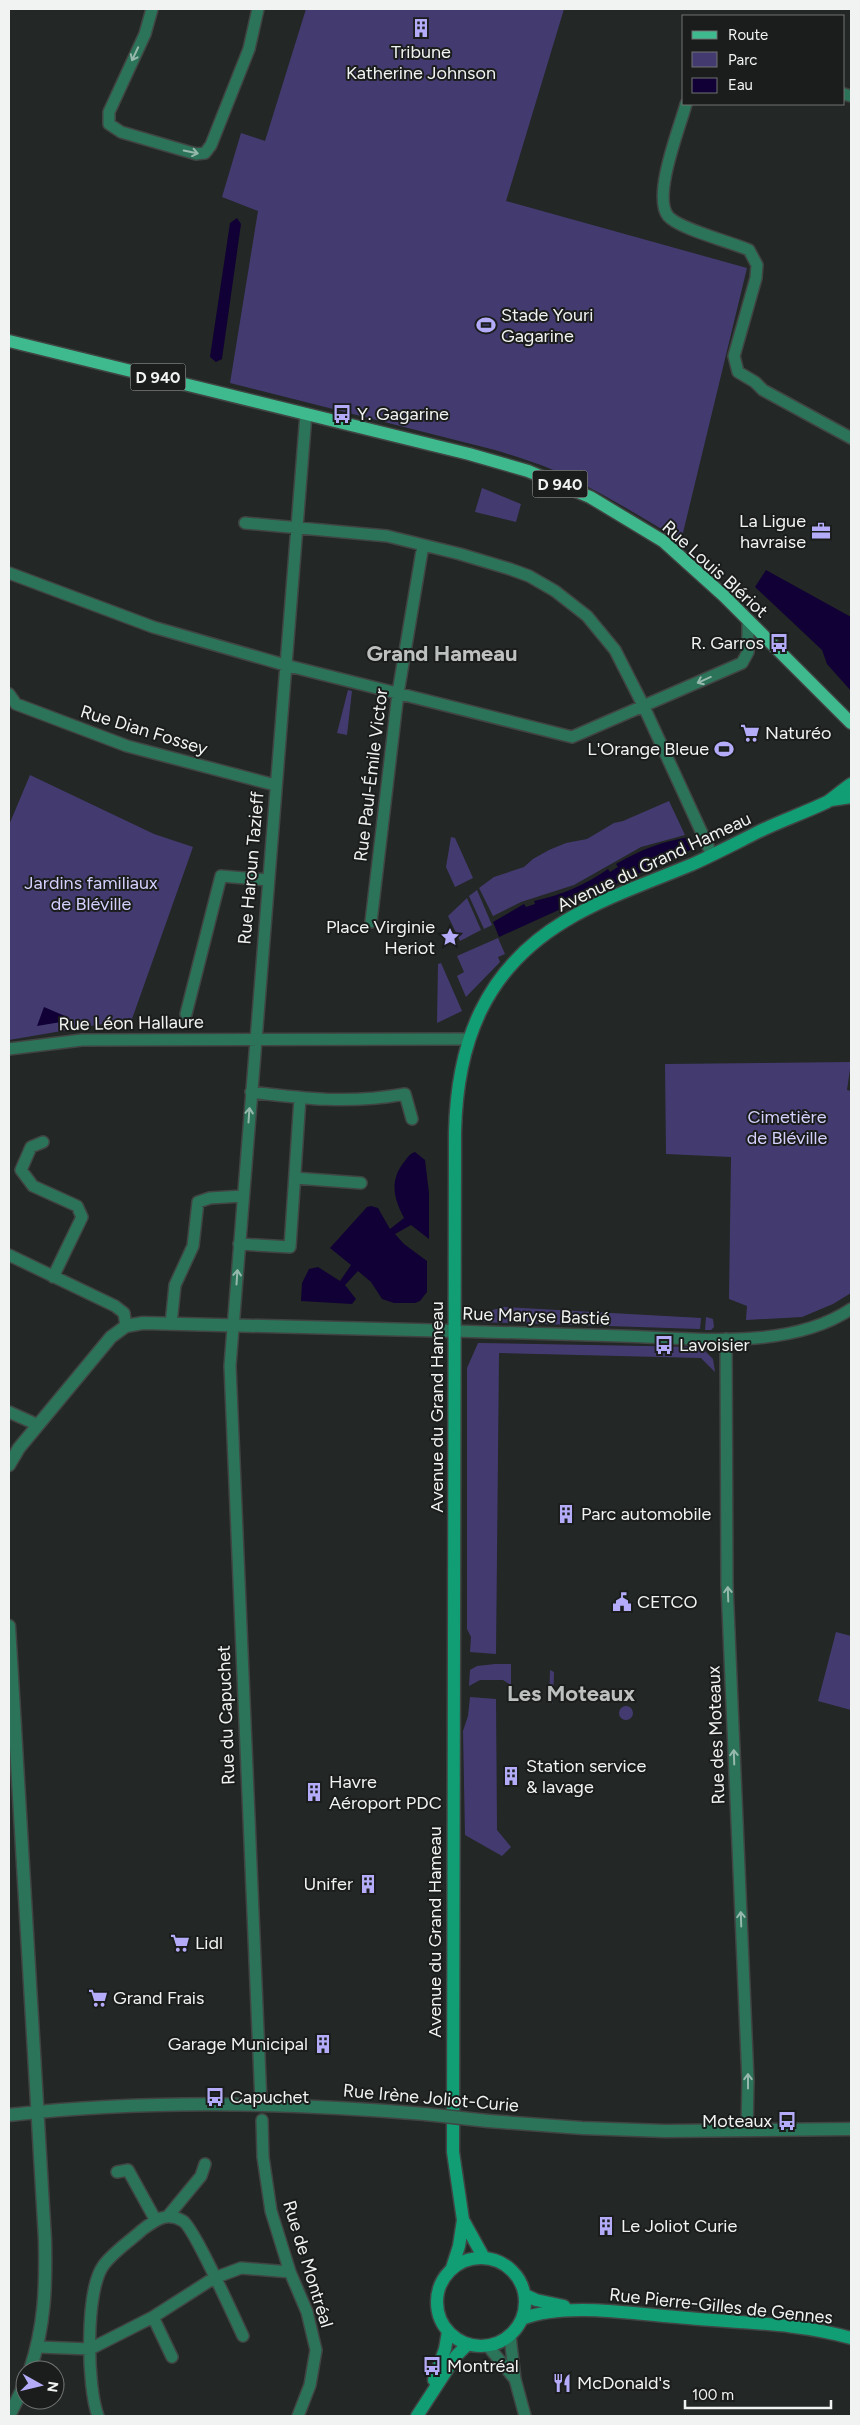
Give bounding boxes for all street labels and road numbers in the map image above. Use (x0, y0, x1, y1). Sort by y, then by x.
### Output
road number: D 940 (130, 364, 186, 391)
road number: D 940 (532, 470, 588, 498)
street label: Rue Louis Blériot (658, 516, 773, 622)
street label: Rue Paul-Émile Victor (349, 687, 393, 863)
street label: Rue Dian Fossey (78, 700, 211, 760)
street label: Rue Haroun Tazieff (233, 790, 269, 945)
street label: Avenue du Grand Hameau (554, 807, 754, 917)
street label: Rue Léon Hallaure (58, 1011, 204, 1035)
street label: Avenue du Grand Hameau (426, 1301, 448, 1513)
street label: Rue Maryse Bastié (462, 1302, 610, 1330)
street label: Rue du Capuchet (213, 1645, 239, 1785)
street label: Rue des Moteaux (703, 1665, 729, 1805)
street label: Avenue du Grand Hameau (424, 1826, 446, 2038)
street label: Rue Irène Joliot-Curie (342, 2079, 520, 2117)
street label: Rue de Montréal (278, 2198, 338, 2330)
street label: Rue Pierre-Gilles de Gennes (608, 2283, 834, 2329)

